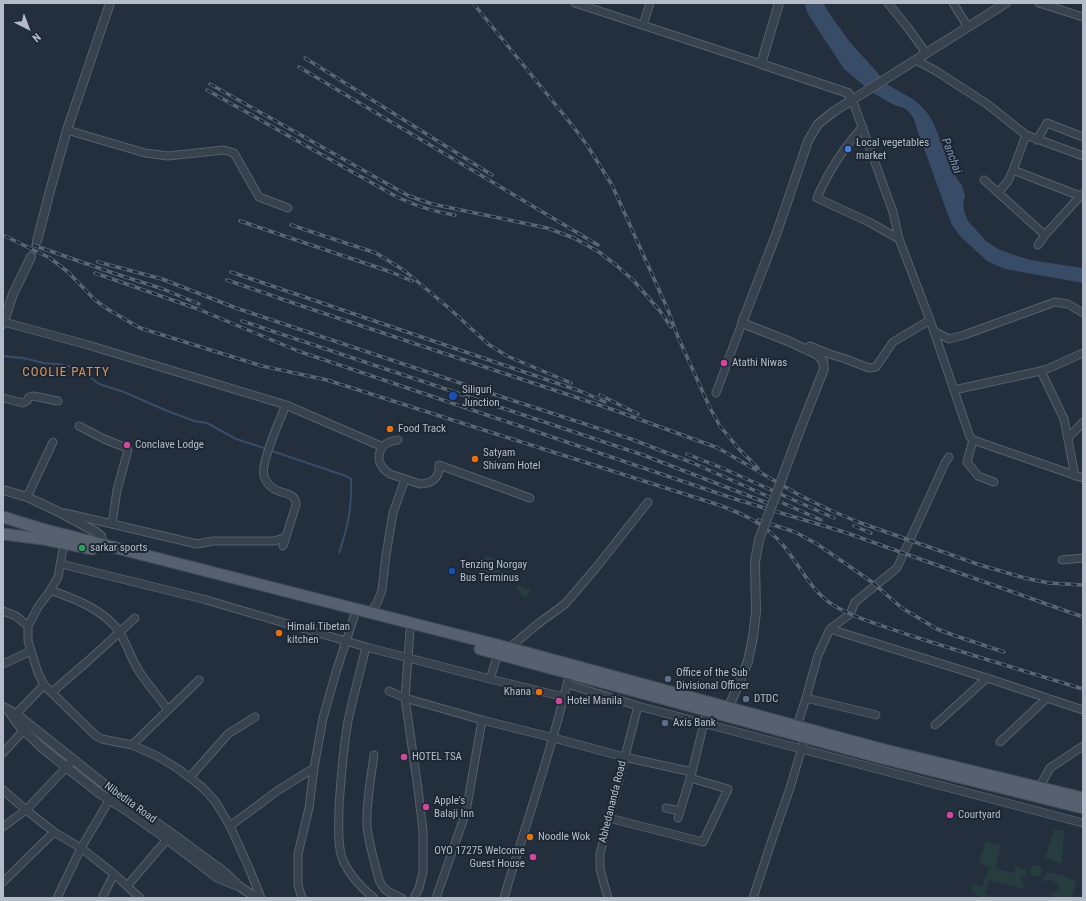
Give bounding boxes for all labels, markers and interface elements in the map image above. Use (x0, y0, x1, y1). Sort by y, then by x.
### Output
north arrow (8, 8, 48, 48)
text: N (30, 30, 43, 44)
place label: Local vegetables market (856, 136, 929, 162)
water label: Panchai (938, 136, 964, 176)
marker: Local vegetables market (843, 144, 853, 154)
place label: Atathi Niwas (732, 356, 787, 370)
marker: Atathi Niwas (719, 358, 729, 368)
district label: COOLIE PATTY (22, 365, 110, 381)
place label: Siliguri Junction (462, 383, 500, 409)
marker: Siliguri Junction (447, 390, 459, 402)
place label: Food Track (398, 422, 446, 436)
marker: Food Track (385, 424, 395, 434)
place label: Conclave Lodge (135, 438, 204, 452)
marker: Conclave Lodge (122, 440, 132, 450)
place label: Satyam Shivam Hotel (483, 446, 541, 472)
marker: Satyam Shivam Hotel (470, 454, 480, 464)
place label: sarkar sports (90, 541, 148, 555)
marker: sarkar sports (77, 543, 87, 553)
place label: Tenzing Norgay Bus Terminus (460, 558, 527, 584)
marker: Tenzing Norgay Bus Terminus (447, 566, 457, 576)
place label: Himali Tibetan kitchen (287, 620, 350, 646)
marker: Himali Tibetan kitchen (274, 628, 284, 638)
place label: Office of the Sub Divisional Officer (676, 666, 749, 692)
marker: Office of the Sub Divisional Officer (663, 674, 673, 684)
place label: Khana (504, 685, 531, 699)
marker: Khana (534, 687, 544, 697)
place label: DTDC (754, 692, 778, 706)
place label: Hotel Manila (567, 694, 622, 708)
marker: DTDC (741, 694, 751, 704)
marker: Hotel Manila (554, 696, 564, 706)
place label: Axis Bank (673, 716, 716, 730)
marker: Axis Bank (660, 718, 670, 728)
place label: HOTEL TSA (412, 750, 462, 764)
marker: HOTEL TSA (399, 752, 409, 762)
street label: Abhedananda Road (596, 760, 630, 844)
street label: Nibedita Road (101, 780, 159, 826)
place label: Apple's Balaji Inn (434, 794, 474, 820)
marker: Apple's Balaji Inn (421, 802, 431, 812)
place label: Courtyard (958, 808, 1000, 822)
marker: Courtyard (945, 810, 955, 820)
place label: Noodle Wok (538, 830, 590, 844)
marker: Noodle Wok (525, 832, 535, 842)
place label: OYO 17275 Welcome Guest House (434, 844, 525, 870)
marker: OYO 17275 Welcome Guest House (528, 852, 538, 862)

